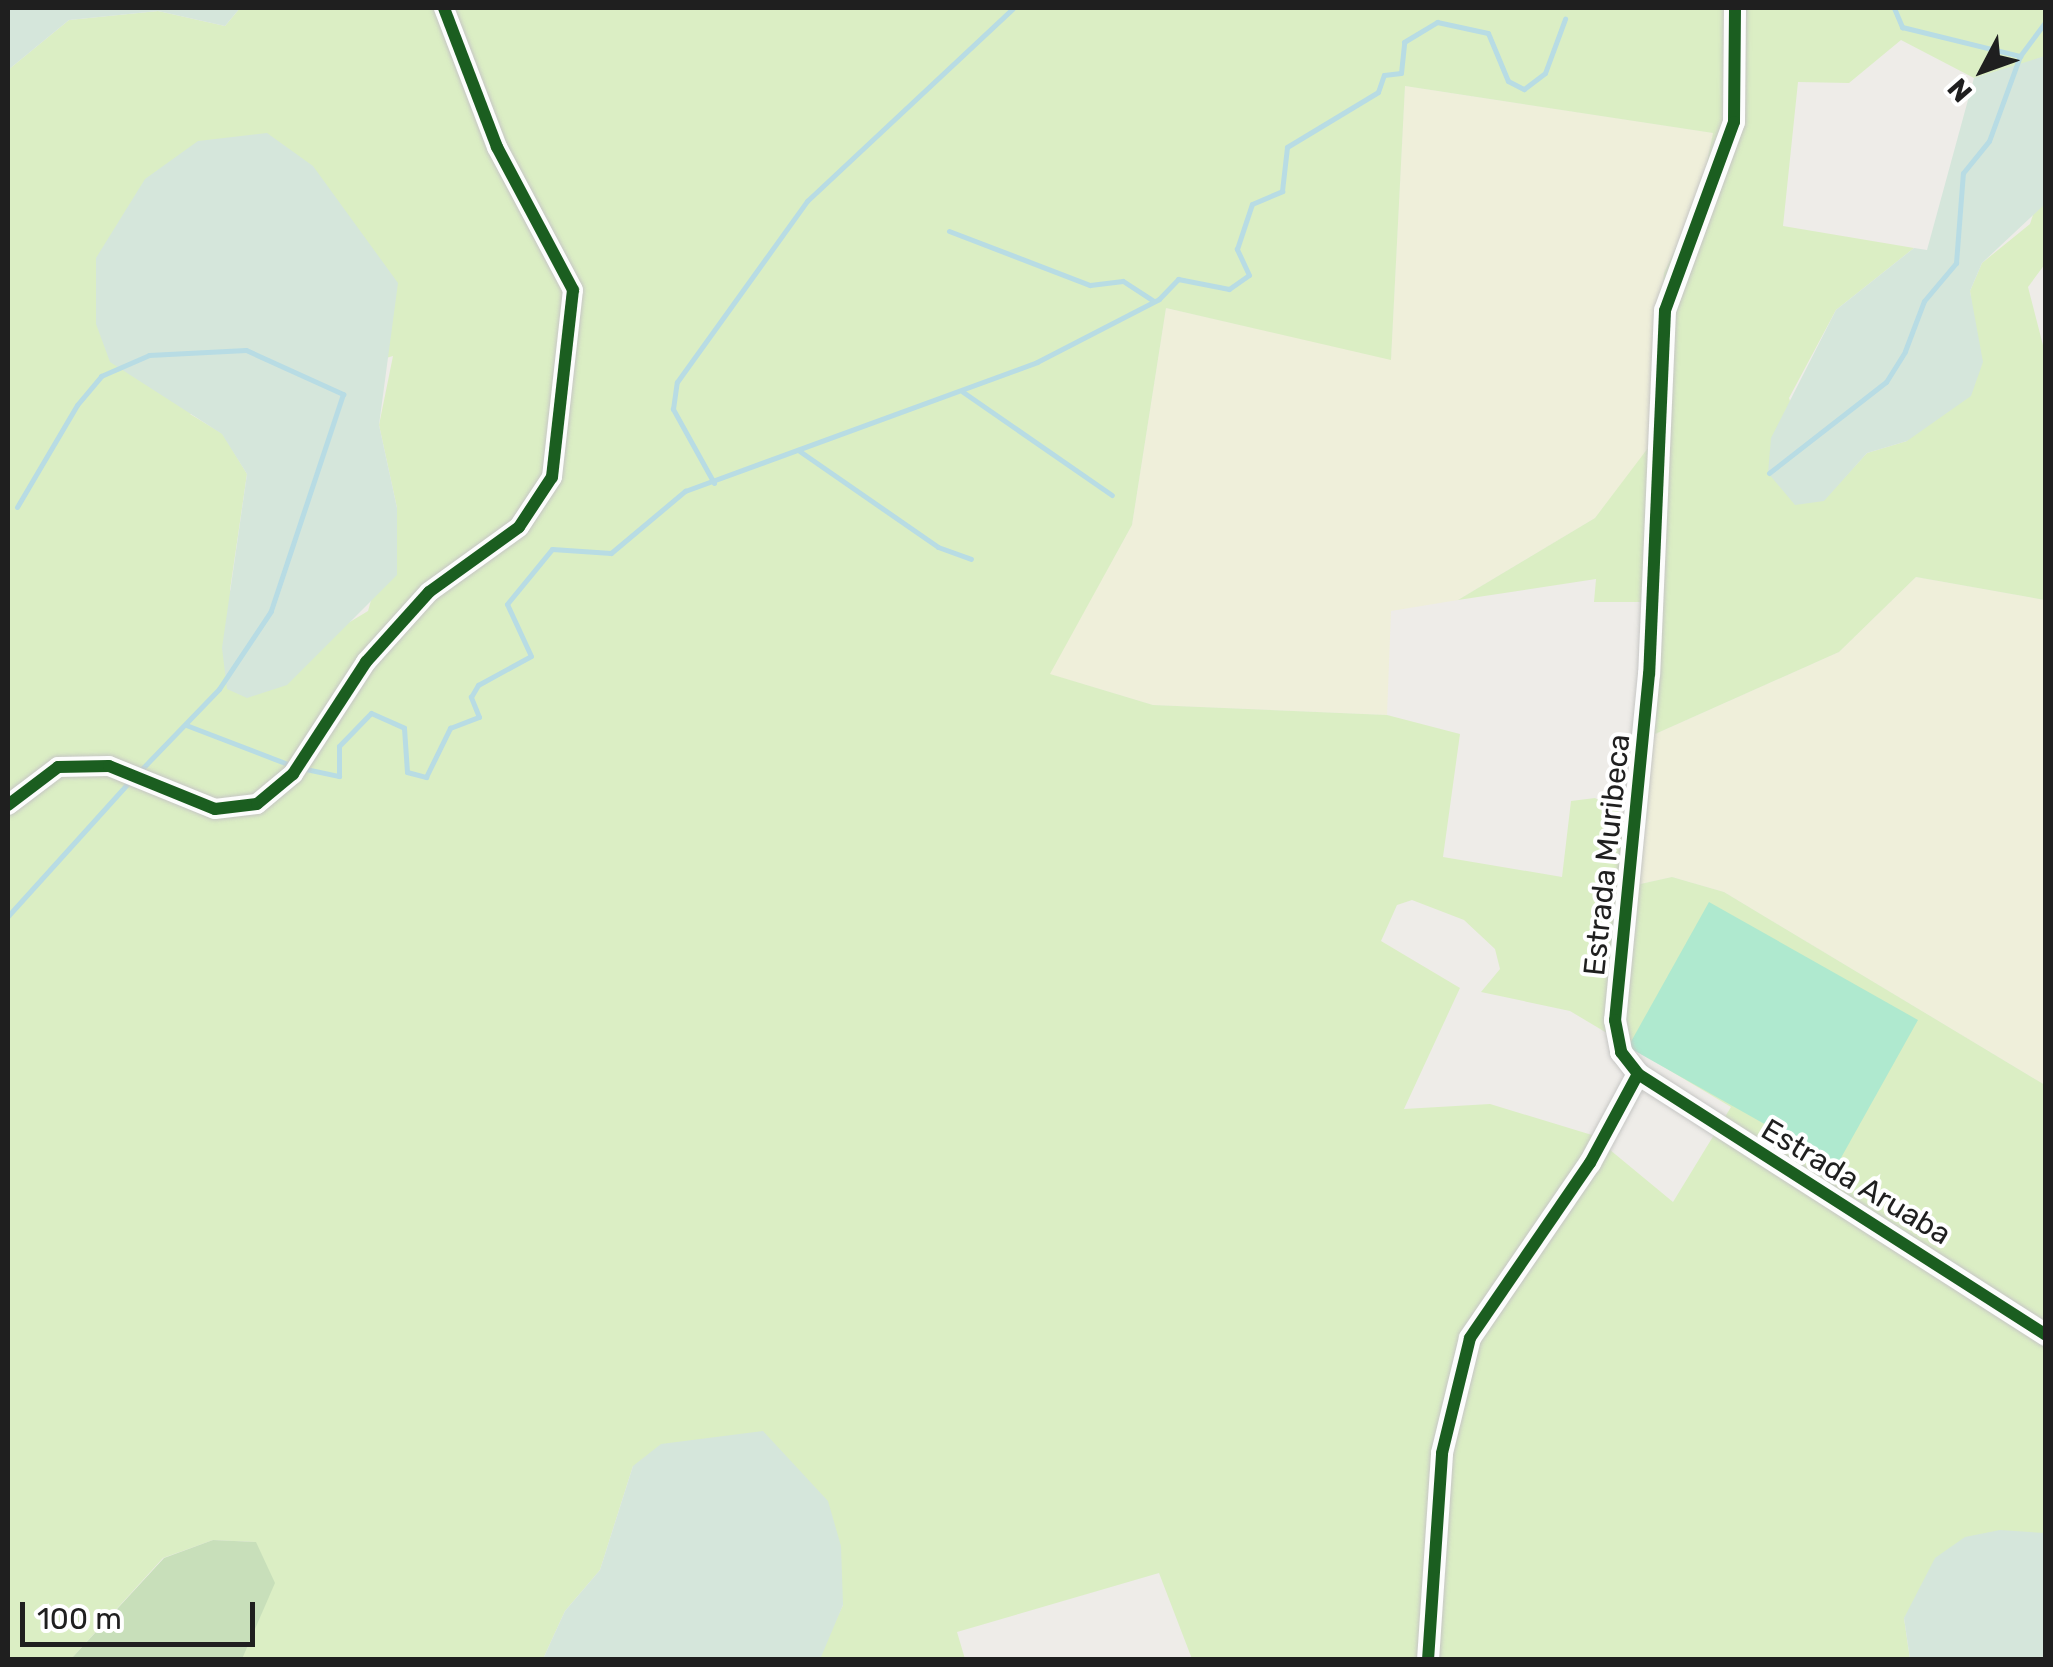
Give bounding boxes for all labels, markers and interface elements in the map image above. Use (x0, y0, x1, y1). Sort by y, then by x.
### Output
north arrow (1933, 20, 2033, 120)
text: N (1941, 72, 1979, 108)
street label: Estrada Muribeca (1576, 732, 1638, 978)
street label: Estrada Aruaba (1755, 1111, 1957, 1253)
scale bar (25, 1582, 260, 1644)
text: 100 m (37, 1601, 122, 1637)

